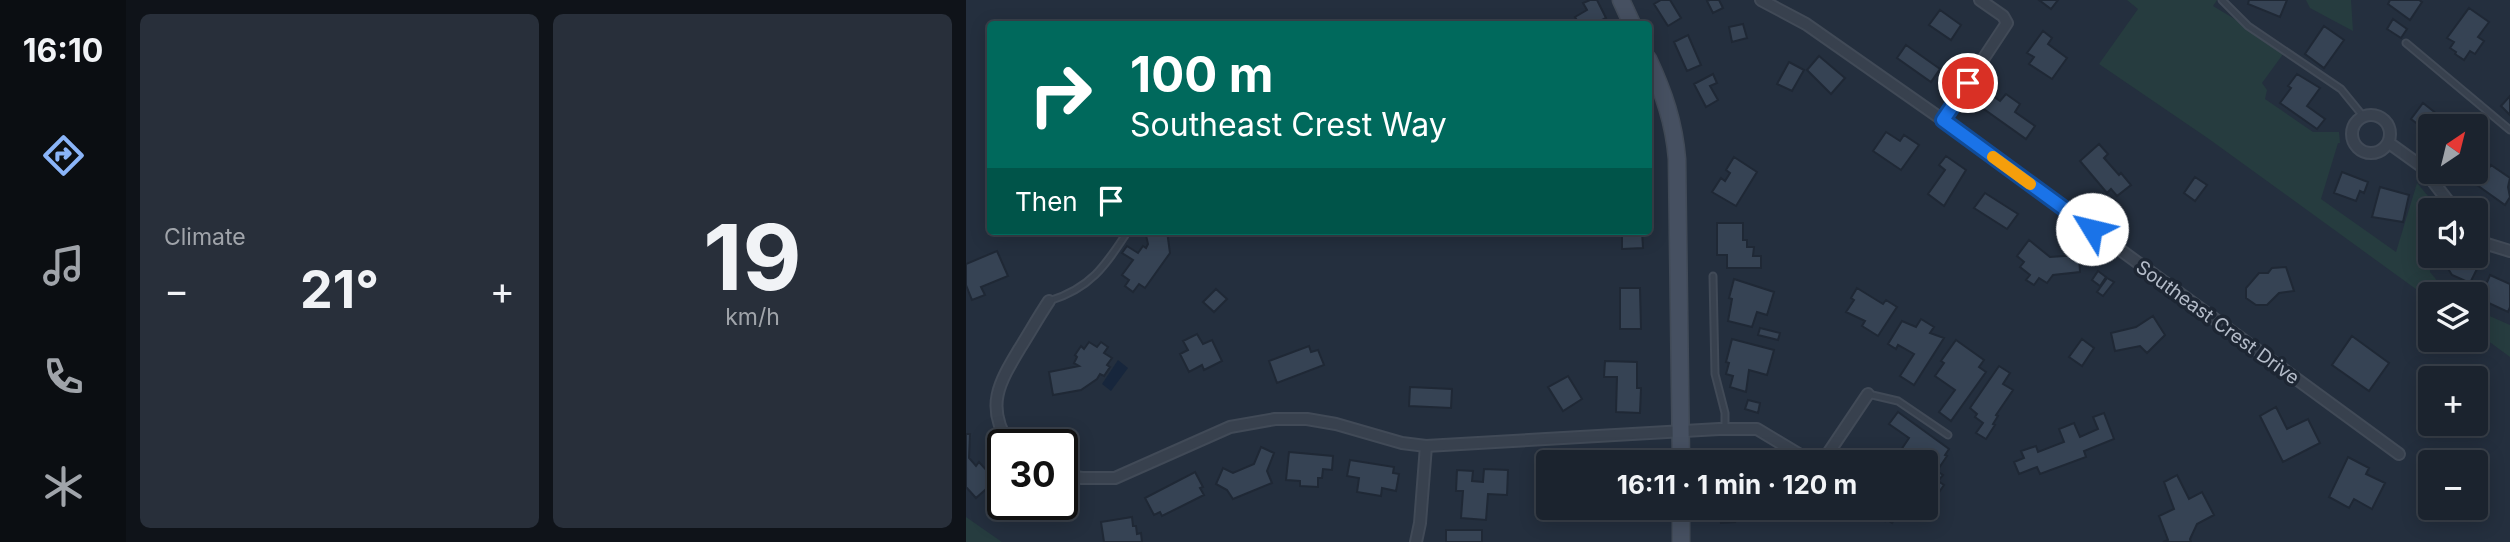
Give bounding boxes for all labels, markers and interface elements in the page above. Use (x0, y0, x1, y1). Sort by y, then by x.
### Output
text: 16:10 (23, 31, 103, 70)
text: 100 m (1130, 45, 1274, 104)
icon: right (1015, 49, 1106, 140)
pin (1938, 53, 1998, 113)
icon: arrive (1949, 64, 1987, 102)
text: Southeast Crest Way (1130, 105, 1447, 144)
north arrow (2418, 114, 2488, 184)
map controls (2418, 114, 2488, 520)
icon: directions (39, 131, 88, 180)
icon: arrive (1092, 182, 1130, 220)
text: Then (1015, 186, 1078, 217)
position arrow (2055, 192, 2129, 266)
button: sound (2418, 198, 2488, 268)
text: 19 (703, 202, 802, 312)
text: Climate (164, 223, 246, 251)
icon: music (39, 241, 88, 290)
street label: Southeast Crest Drive (2132, 255, 2304, 389)
text: 21° (300, 258, 379, 321)
text: − (164, 267, 189, 313)
text: + (490, 267, 515, 313)
button: layers (2418, 282, 2488, 352)
text: km/h (725, 303, 780, 331)
icon: phone (39, 352, 88, 401)
button: + (2418, 366, 2488, 436)
speed limit sign: 30 (987, 429, 1078, 520)
button: − (2418, 450, 2488, 520)
icon: climate (39, 462, 88, 511)
text: 16:11 · 1 min · 120 m (1617, 469, 1857, 500)

